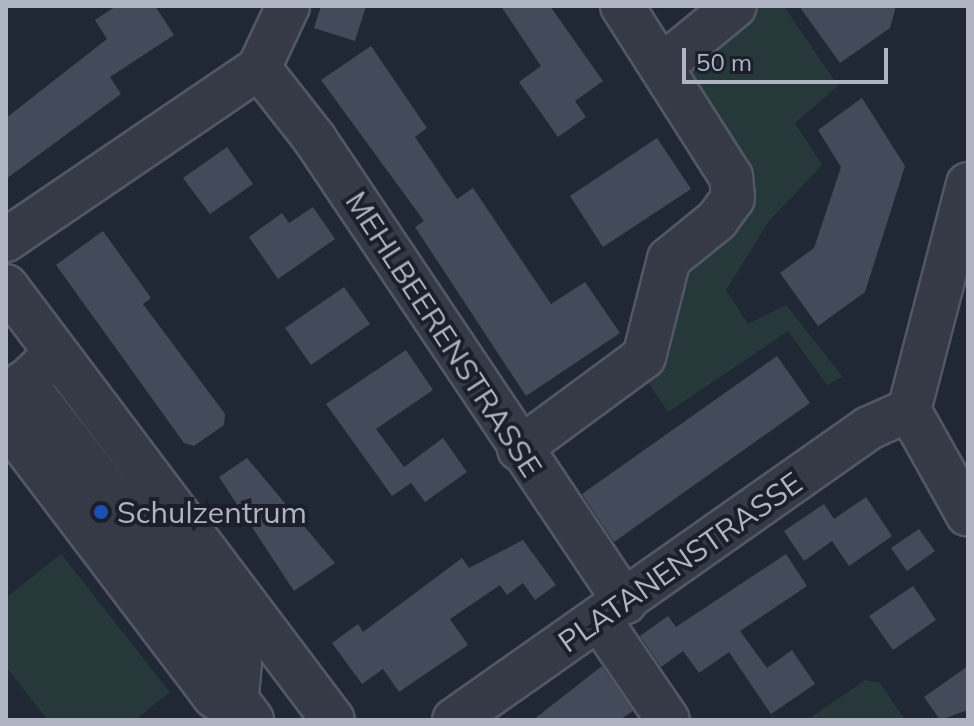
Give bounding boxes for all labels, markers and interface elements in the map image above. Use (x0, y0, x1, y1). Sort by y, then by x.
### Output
scale bar (686, 32, 892, 82)
text: 50 m (696, 47, 752, 77)
street label: MEHLBEERENSTRASSE (338, 185, 550, 483)
street label: PLATANENSTRASSE (551, 464, 809, 660)
place label: Schulzentrum (117, 494, 307, 530)
marker: Schulzentrum (92, 503, 110, 521)

